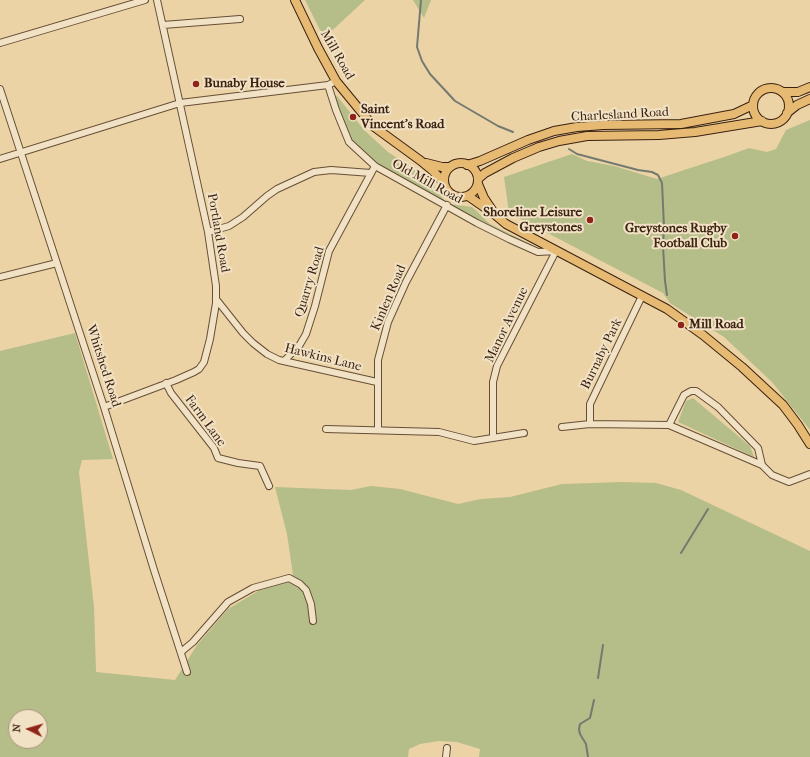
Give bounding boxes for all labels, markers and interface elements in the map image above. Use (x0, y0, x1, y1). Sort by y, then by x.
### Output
street label: Mill Road (317, 27, 357, 83)
place label: Bunaby House (204, 76, 285, 92)
marker: Bunaby House (191, 79, 201, 89)
place label: Saint Vincent's Road (361, 102, 444, 133)
street label: Charlesland Road (571, 105, 669, 125)
marker: Saint Vincent's Road (348, 112, 358, 122)
street label: Old Mill Road (389, 156, 465, 208)
street label: Portland Road (203, 192, 233, 274)
place label: Shoreline Leisure Greystones (483, 205, 582, 236)
marker: Shoreline Leisure Greystones (585, 215, 595, 225)
place label: Greystones Rugby Football Club (625, 221, 727, 252)
marker: Greystones Rugby Football Club (730, 231, 740, 241)
street label: Quarry Road (292, 245, 328, 319)
street label: Kinlen Road (368, 263, 410, 333)
street label: Manor Avenue (482, 285, 532, 365)
street label: Burnaby Park (578, 316, 626, 392)
place label: Mill Road (689, 317, 744, 333)
marker: Mill Road (676, 320, 686, 330)
street label: Whitshed Road (82, 323, 124, 409)
street label: Hawkins Lane (283, 341, 363, 375)
street label: Farm Lane (181, 392, 229, 450)
north arrow (8, 709, 48, 749)
text: N (10, 723, 23, 733)

